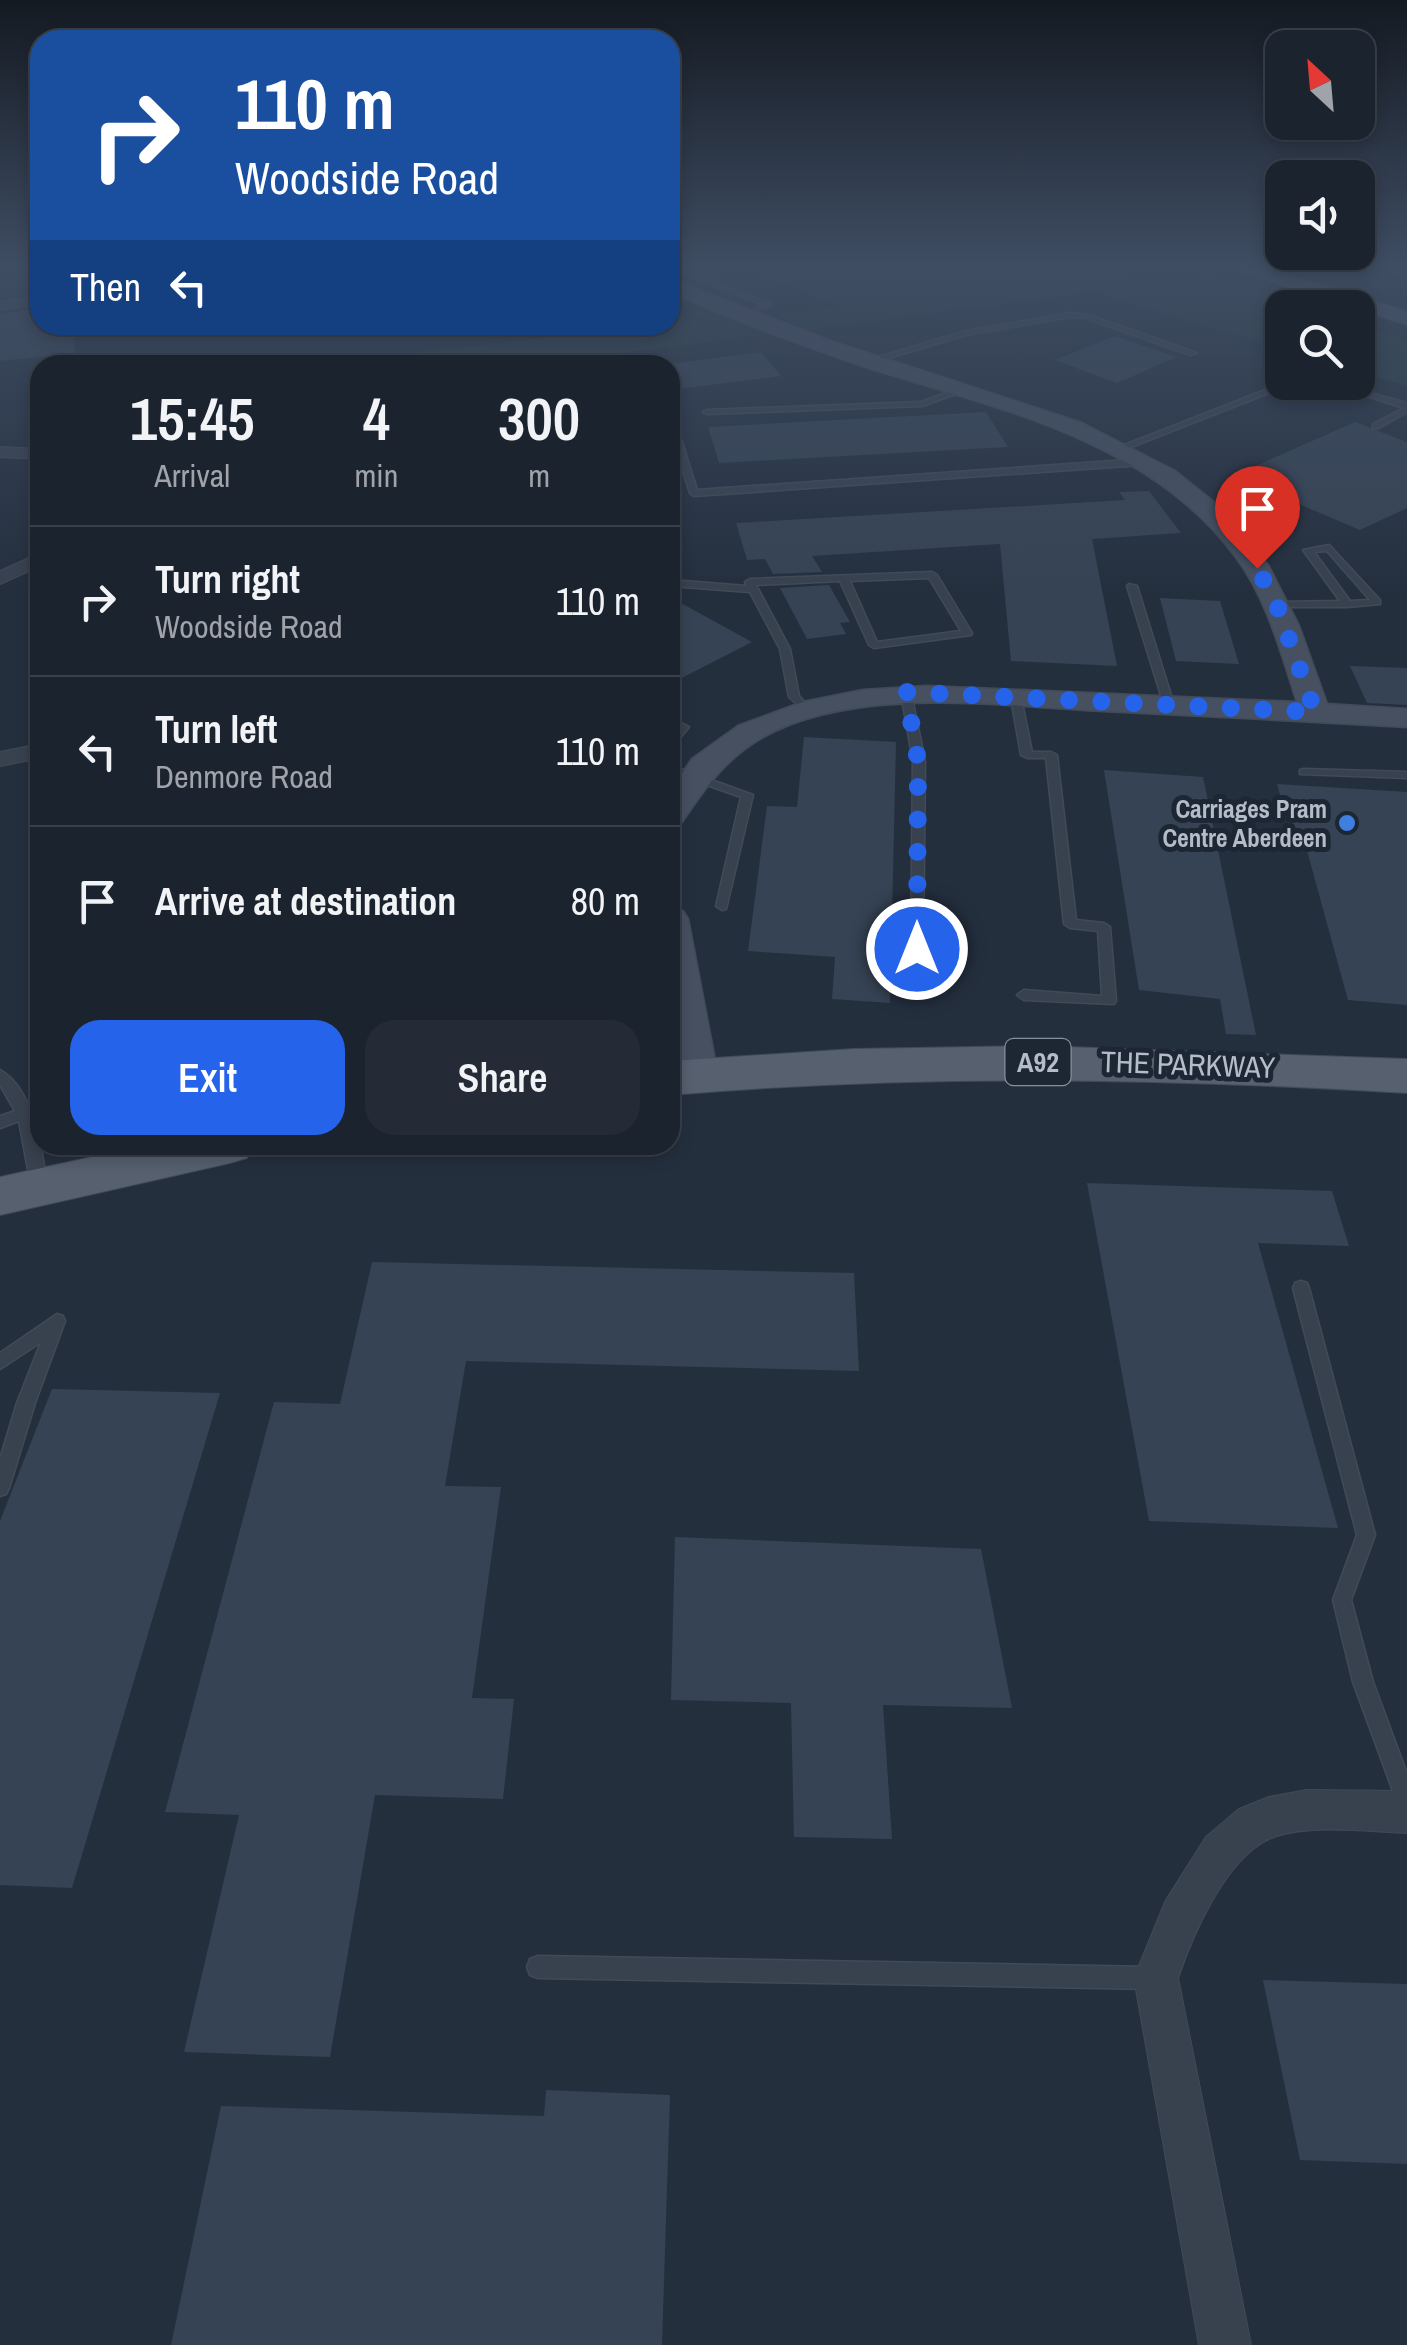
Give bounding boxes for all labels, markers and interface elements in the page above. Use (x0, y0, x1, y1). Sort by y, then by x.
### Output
north arrow (1265, 30, 1375, 140)
map controls (1265, 30, 1375, 400)
text: 110 m (235, 57, 395, 151)
icon: right (70, 70, 200, 200)
text: Woodside Road (235, 147, 499, 208)
button: sound (1265, 160, 1375, 270)
icon: left (161, 260, 216, 315)
text: Then (70, 262, 141, 313)
button: search (1265, 290, 1375, 400)
text: 15:45 (130, 378, 255, 459)
text: 4 (363, 378, 390, 459)
text: 300 (498, 378, 580, 459)
text: Arrival (154, 454, 230, 497)
text: min (355, 454, 398, 497)
text: m (528, 454, 550, 497)
pin (1215, 466, 1300, 569)
icon: arrive (1230, 481, 1285, 536)
text: Turn right (155, 554, 300, 605)
icon: right (70, 574, 125, 629)
text: 110 m (556, 576, 640, 627)
text: Woodside Road (155, 605, 343, 648)
text: Turn left (155, 704, 277, 755)
icon: left (70, 724, 125, 779)
text: 110 m (556, 726, 640, 777)
text: Denmore Road (155, 755, 333, 798)
place label: Carriages Pram Centre Aberdeen (1163, 792, 1327, 855)
marker: Carriages Pram Centre Aberdeen (1336, 812, 1358, 834)
icon: arrive (70, 874, 125, 929)
text: Arrive at destination (155, 876, 456, 927)
text: 80 m (571, 876, 640, 927)
position arrow (865, 897, 969, 1001)
button: Exit (70, 1020, 345, 1135)
button: Share (365, 1020, 640, 1135)
road number: A92 (1006, 1039, 1070, 1085)
street label: THE PARKWAY (1100, 1041, 1277, 1087)

